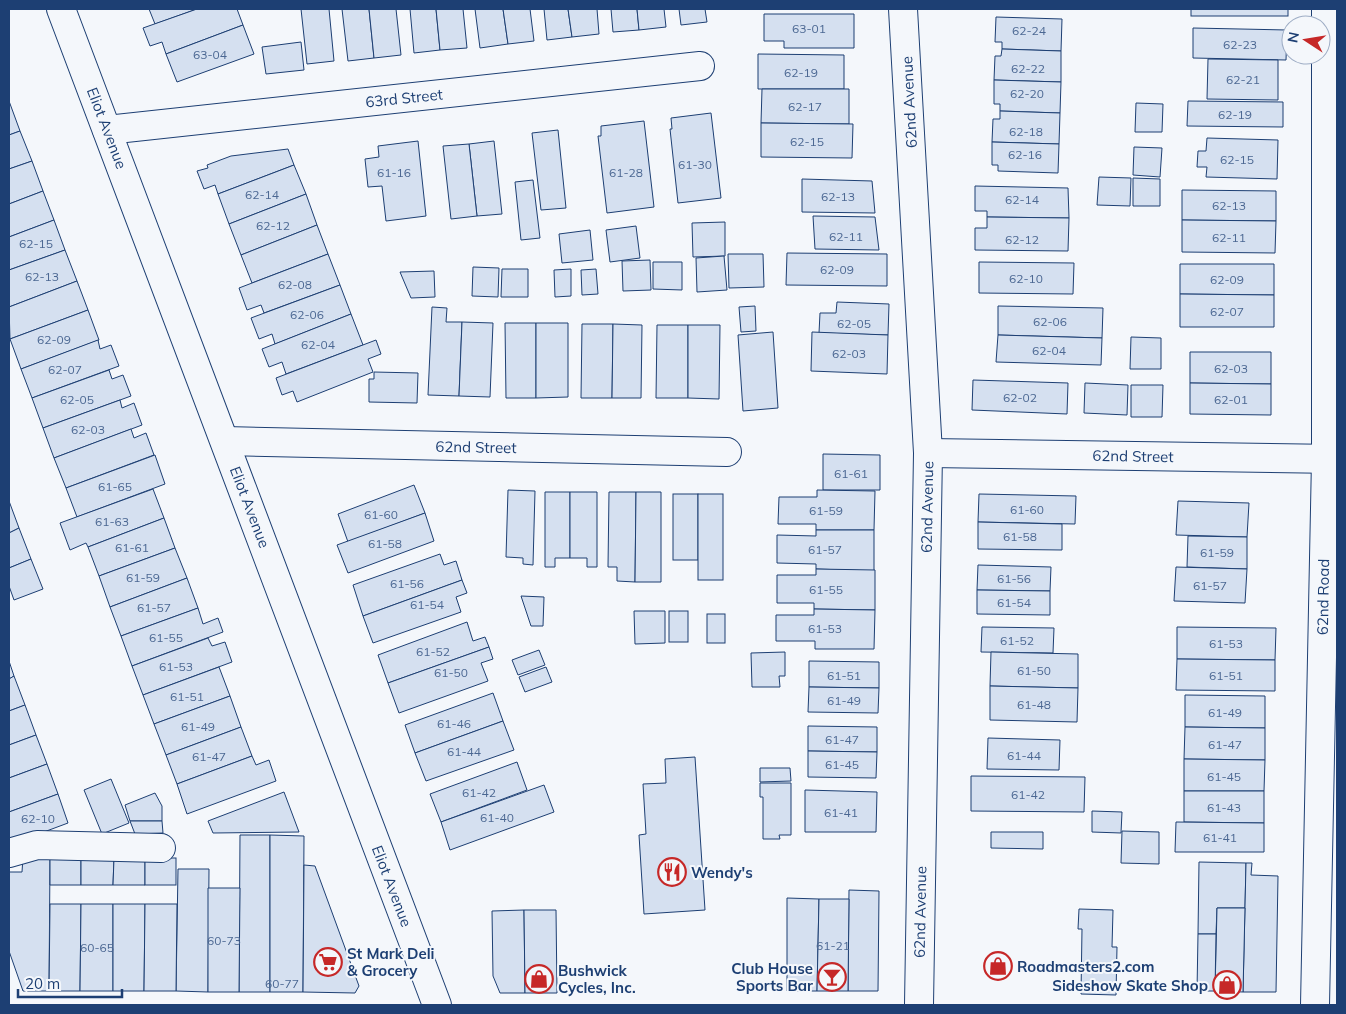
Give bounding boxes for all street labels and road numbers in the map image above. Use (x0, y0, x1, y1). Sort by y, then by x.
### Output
street label: 62nd Avenue (897, 56, 921, 148)
street label: 63rd Street (364, 84, 444, 112)
street label: Eliot Avenue (83, 85, 131, 171)
street label: 62nd Street (435, 437, 517, 457)
street label: 62nd Street (1092, 446, 1174, 466)
street label: 62nd Avenue (917, 461, 937, 553)
street label: Eliot Avenue (226, 464, 274, 550)
street label: 62nd Road (1313, 559, 1333, 635)
street label: Eliot Avenue (368, 843, 416, 929)
street label: 62nd Avenue (910, 866, 930, 958)

